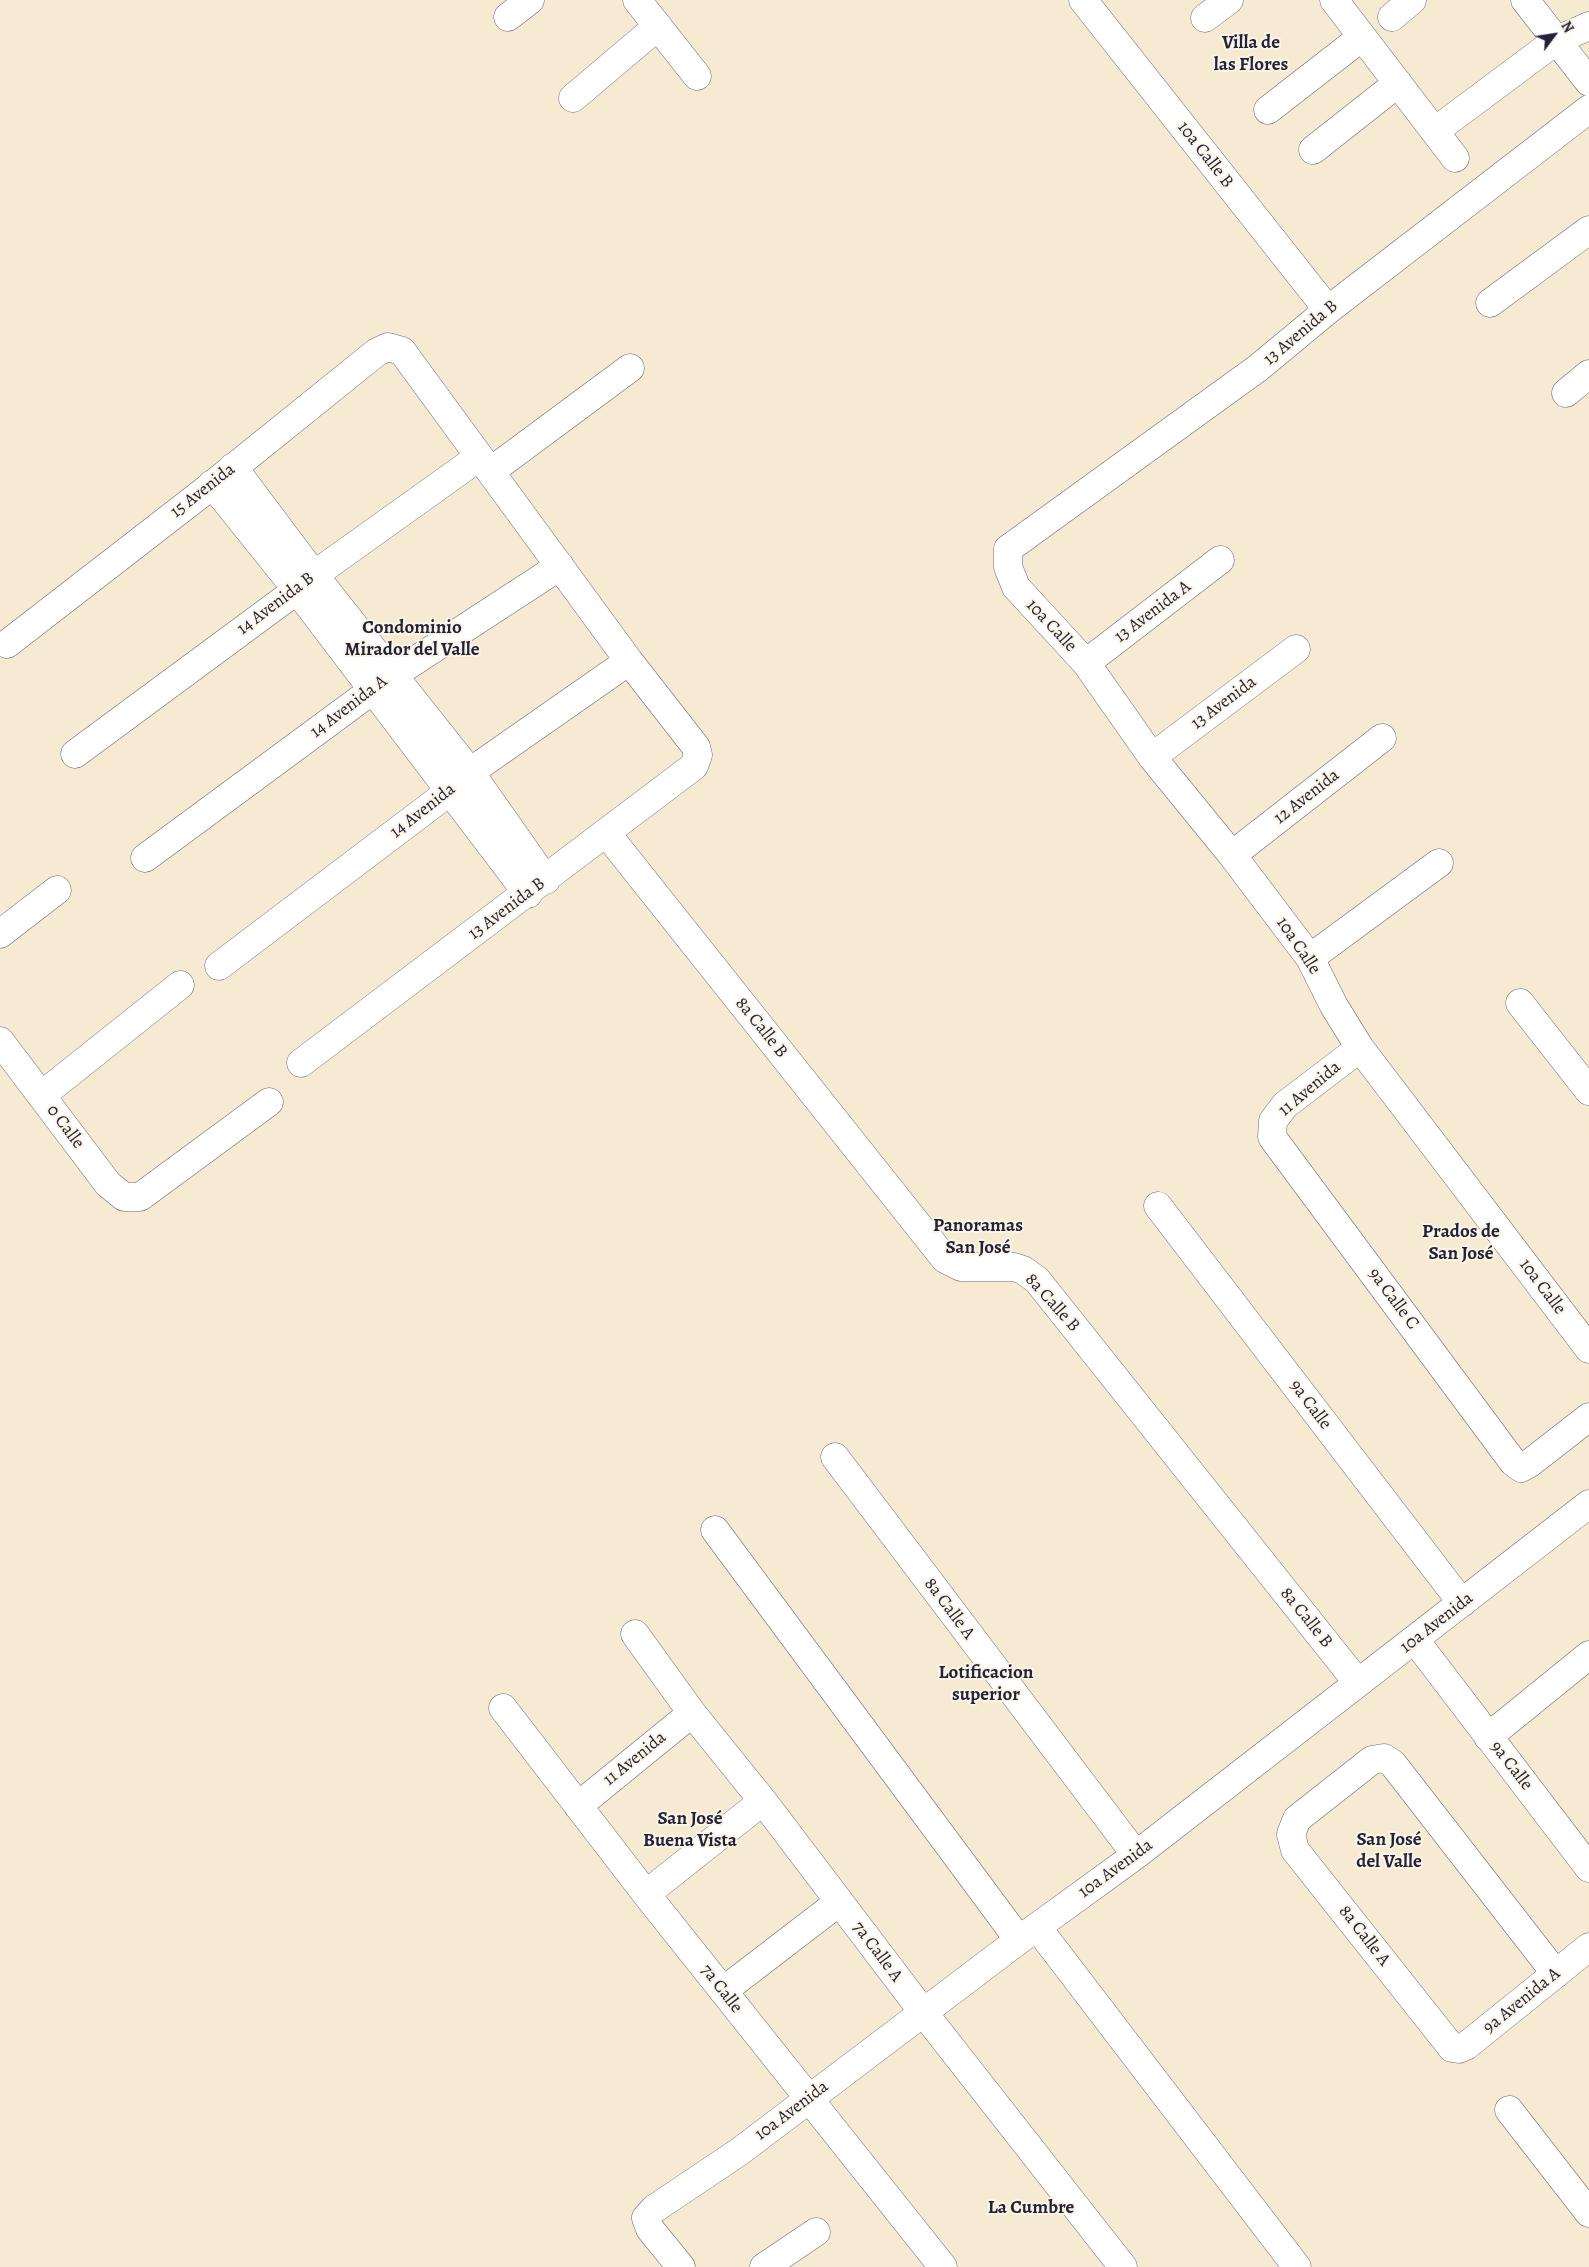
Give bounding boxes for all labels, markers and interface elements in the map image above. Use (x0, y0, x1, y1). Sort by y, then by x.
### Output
north arrow (1529, 10, 1579, 60)
text: N (1557, 18, 1578, 36)
district label: Villa de las Flores (1214, 32, 1288, 76)
street label: 10a Calle B (1172, 117, 1238, 193)
street label: 13 Avenida B (1259, 296, 1343, 370)
street label: 15 Avenida (166, 459, 240, 523)
street label: 14 Avenida B (233, 568, 319, 640)
street label: 13 Avenida A (1110, 576, 1196, 648)
street label: 10a Calle (1021, 595, 1081, 657)
district label: Condominio Mirador del Valle (345, 617, 479, 661)
street label: 14 Avenida A (306, 671, 392, 743)
street label: 13 Avenida (1187, 671, 1261, 735)
street label: 12 Avenida (1270, 765, 1344, 829)
street label: 14 Avenida (386, 779, 460, 843)
street label: 13 Avenida B (464, 873, 550, 945)
street label: 10a Calle (1271, 913, 1325, 979)
street label: 8a Calle B (730, 993, 792, 1063)
street label: 11 Avenida (1274, 1057, 1346, 1121)
street label: 0 Calle (41, 1101, 89, 1153)
district label: Panoramas San José (933, 1215, 1023, 1259)
district label: Prados de San José (1422, 1221, 1500, 1265)
street label: 10a Calle (1514, 1255, 1570, 1319)
street label: 9a Calle C (1363, 1264, 1423, 1334)
street label: 8a Calle B (1020, 1269, 1084, 1337)
street label: 9a Calle (1284, 1376, 1336, 1434)
street label: 8a Calle A (919, 1574, 979, 1644)
street label: 8a Calle B (1275, 1583, 1337, 1653)
street label: 10a Avenida (1396, 1588, 1478, 1658)
district label: Lotificacion superior (939, 1662, 1033, 1706)
street label: 11 Avenida (599, 1727, 671, 1791)
street label: 9a Calle (1485, 1737, 1537, 1795)
district label: San José Buena Vista (643, 1808, 737, 1852)
district label: San José del Valle (1356, 1829, 1422, 1873)
street label: 10a Avenida (1075, 1835, 1157, 1903)
street label: 8a Calle A (1334, 1901, 1394, 1971)
street label: 7a Calle A (847, 1918, 907, 1986)
street label: 7a Calle (695, 1960, 747, 2018)
street label: 9a Avenida A (1479, 1963, 1565, 2039)
street label: 10a Avenida (751, 2076, 833, 2146)
district label: La Cumbre (988, 2197, 1074, 2219)

